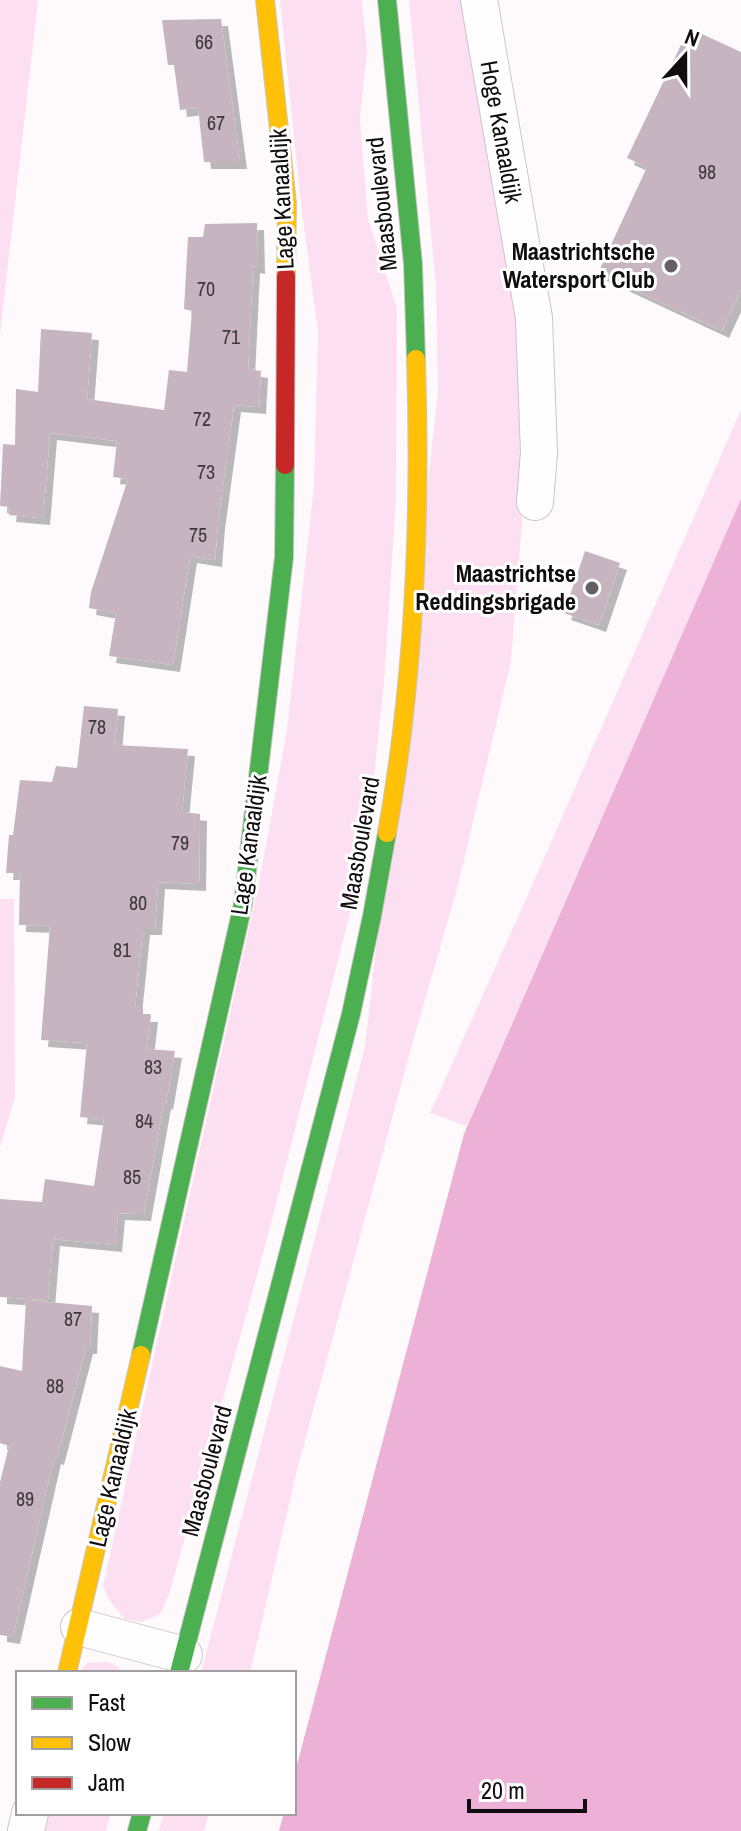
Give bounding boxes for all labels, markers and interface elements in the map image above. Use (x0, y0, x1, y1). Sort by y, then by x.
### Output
north arrow (645, 16, 725, 96)
text: N (681, 21, 704, 54)
house number: 66 (195, 28, 213, 55)
street label: Hoge Kanaaldijk (474, 58, 530, 206)
house number: 67 (207, 109, 225, 136)
street label: Lage Kanaaldijk (261, 128, 301, 270)
street label: Maasboulevard (358, 136, 404, 273)
house number: 98 (698, 158, 716, 185)
place label: Maastrichtsche Watersport Club (503, 235, 655, 295)
marker: Maastrichtsche Watersport Club (662, 257, 680, 275)
house number: 70 (197, 275, 215, 302)
house number: 71 (222, 323, 240, 350)
house number: 72 (193, 405, 211, 432)
house number: 73 (197, 458, 215, 485)
house number: 75 (189, 521, 207, 548)
place label: Maastrichtse Reddingsbrigade (415, 557, 576, 617)
marker: Maastrichtse Reddingsbrigade (583, 579, 601, 597)
house number: 78 (88, 713, 106, 740)
street label: Lage Kanaaldijk (222, 773, 274, 917)
street label: Maasboulevard (332, 774, 386, 912)
house number: 79 (171, 829, 189, 856)
house number: 80 (129, 889, 147, 916)
house number: 81 (113, 936, 131, 963)
house number: 83 (144, 1053, 162, 1080)
house number: 84 (135, 1107, 153, 1134)
house number: 85 (123, 1163, 141, 1190)
house number: 87 (64, 1305, 82, 1332)
house number: 88 (46, 1372, 64, 1399)
street label: Maasboulevard (173, 1402, 239, 1540)
street label: Lage Kanaaldijk (81, 1405, 144, 1550)
house number: 89 (16, 1485, 34, 1512)
legend (16, 1671, 296, 1815)
text: Fast (88, 1686, 126, 1718)
text: Slow (88, 1726, 131, 1758)
scale bar (469, 1763, 585, 1813)
text: Jam (88, 1766, 125, 1798)
text: 20 m (481, 1774, 525, 1806)

